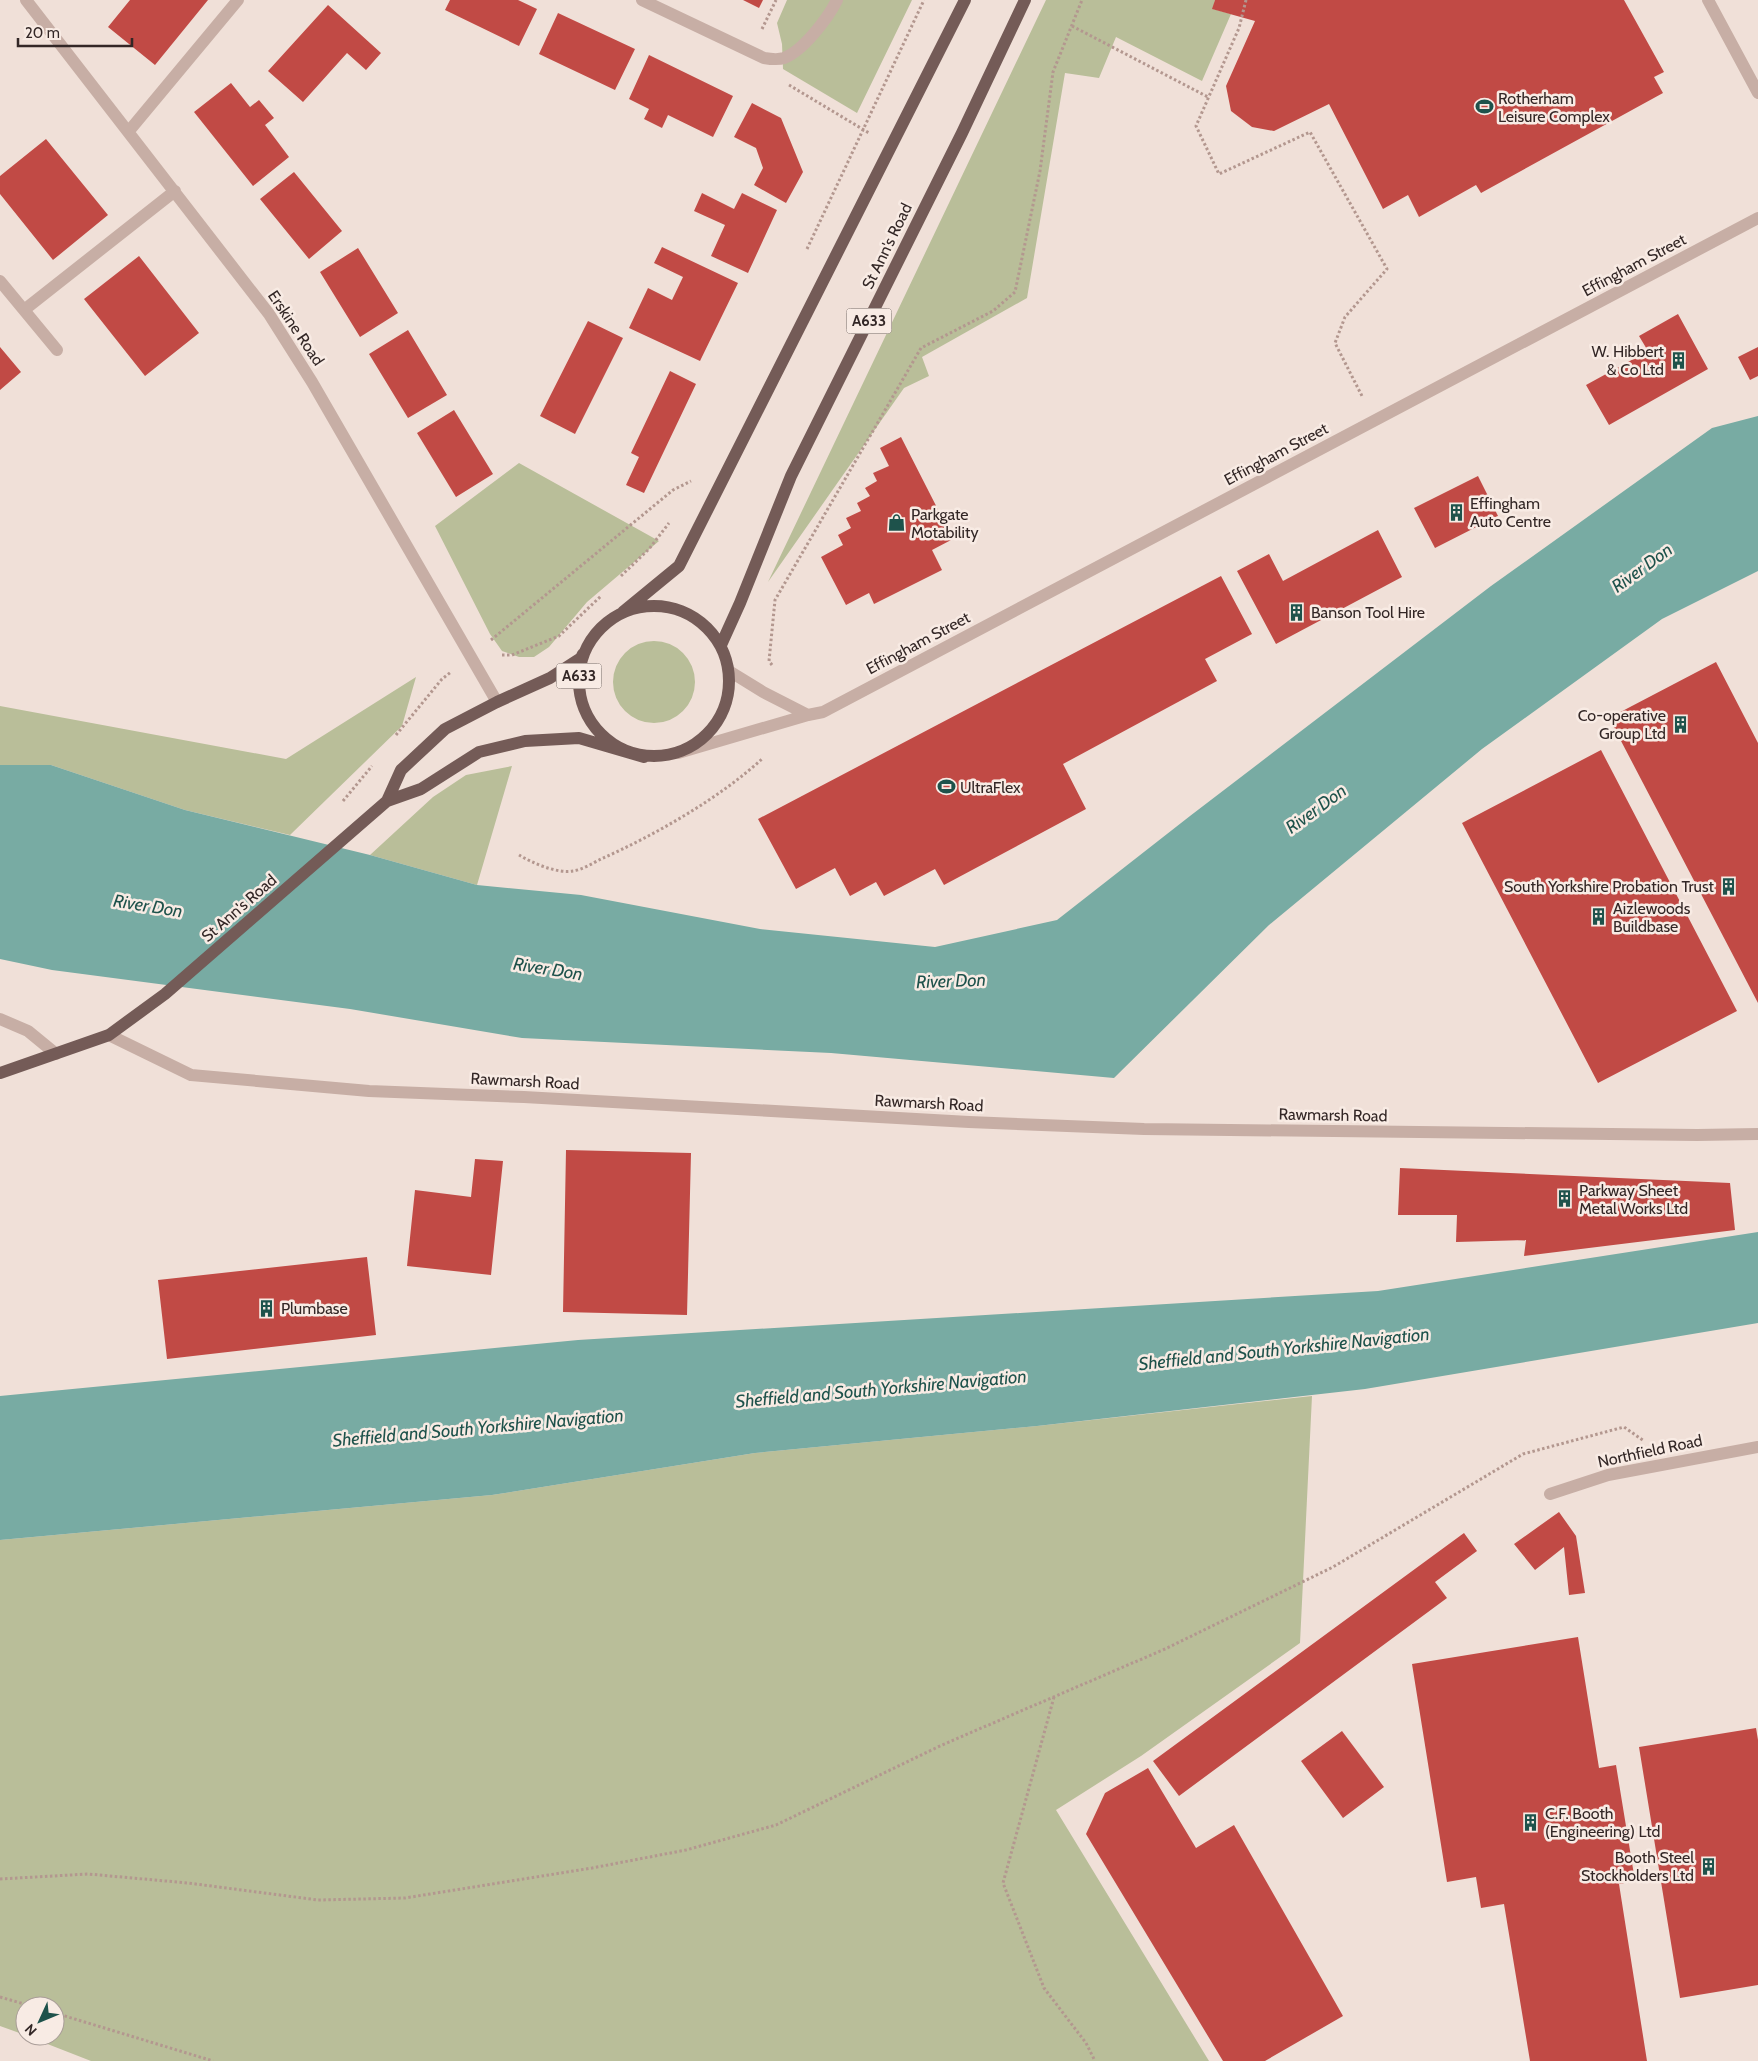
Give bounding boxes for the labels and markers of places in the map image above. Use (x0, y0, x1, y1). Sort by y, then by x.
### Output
place label: Rotherham Leisure Complex (1498, 89, 1610, 126)
sports icon: Rotherham Leisure Complex (1474, 97, 1494, 117)
place label: W. Hibbert & Co Ltd (1591, 342, 1665, 379)
building icon: W. Hibbert & Co Ltd (1668, 350, 1688, 370)
place label: Effingham Auto Centre (1470, 494, 1551, 531)
building icon: Effingham Auto Centre (1446, 502, 1466, 522)
place label: Parkgate Motability (911, 505, 978, 542)
shop icon: Parkgate Motability (887, 513, 907, 533)
building icon: Banson Tool Hire (1287, 602, 1307, 622)
place label: Banson Tool Hire (1311, 603, 1425, 622)
place label: Co-operative Group Ltd (1578, 706, 1666, 743)
building icon: Co-operative Group Ltd (1670, 714, 1690, 734)
sports icon: UltraFlex (936, 777, 956, 797)
place label: UltraFlex (960, 778, 1021, 797)
building icon: South Yorkshire Probation Trust (1718, 876, 1738, 896)
place label: South Yorkshire Probation Trust (1504, 877, 1715, 896)
place label: Aizlewoods Buildbase (1613, 899, 1691, 936)
building icon: Aizlewoods Buildbase (1589, 907, 1609, 927)
place label: Parkway Sheet Metal Works Ltd (1579, 1181, 1688, 1218)
building icon: Parkway Sheet Metal Works Ltd (1555, 1189, 1575, 1209)
building icon: Plumbase (257, 1298, 277, 1318)
place label: Plumbase (281, 1299, 348, 1318)
place label: C.F. Booth (Engineering) Ltd (1545, 1804, 1660, 1841)
building icon: C.F. Booth (Engineering) Ltd (1521, 1812, 1541, 1832)
place label: Booth Steel Stockholders Ltd (1581, 1848, 1694, 1885)
building icon: Booth Steel Stockholders Ltd (1698, 1856, 1718, 1876)

